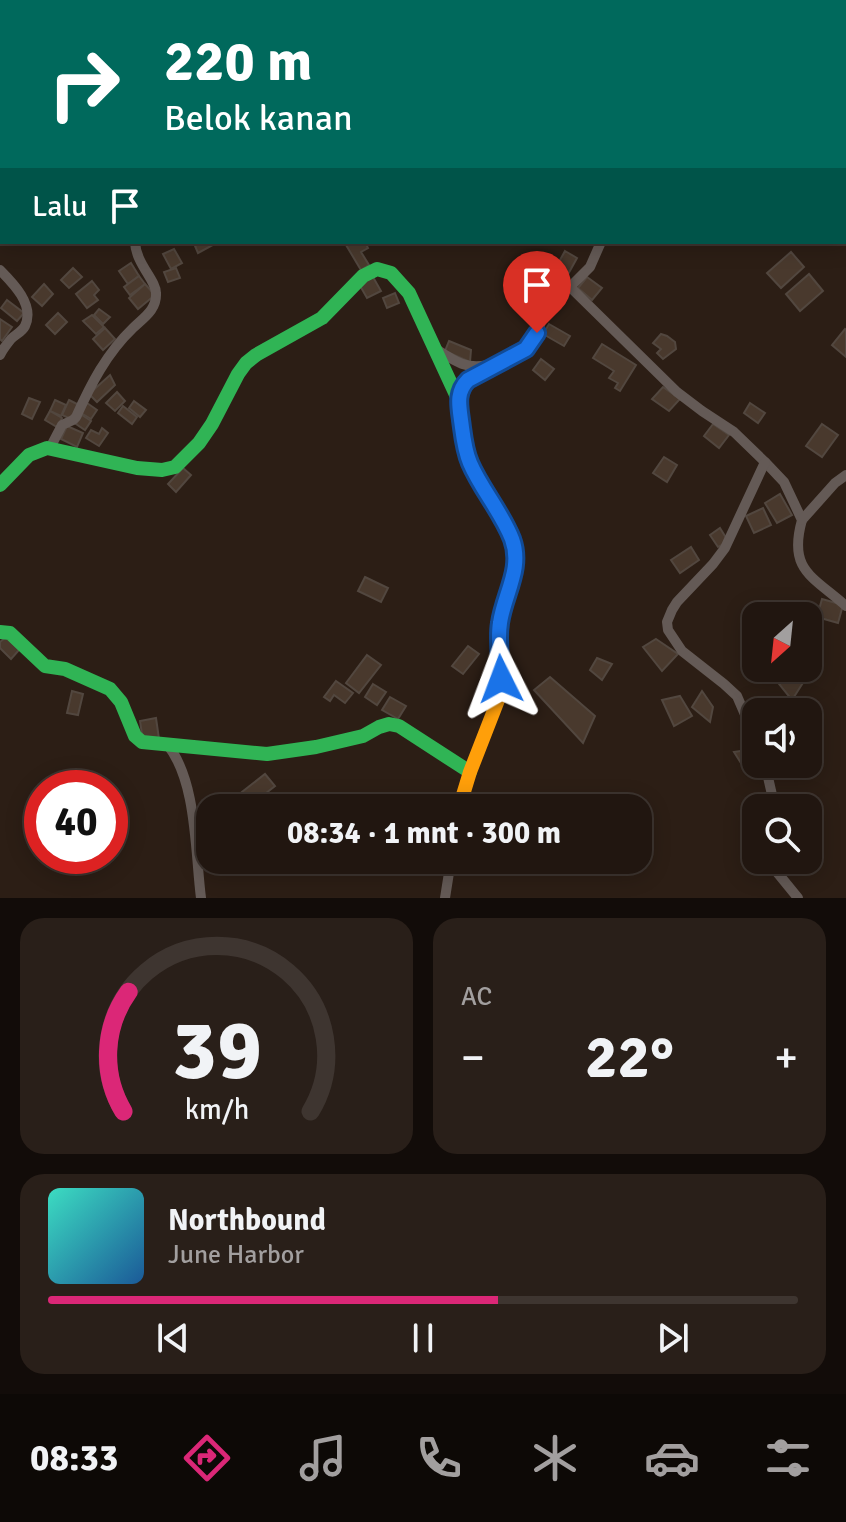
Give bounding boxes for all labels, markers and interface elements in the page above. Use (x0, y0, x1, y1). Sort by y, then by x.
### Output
text: 220 m (164, 27, 312, 96)
icon: right (32, 32, 136, 136)
text: Belok kanan (164, 96, 353, 141)
icon: arrive (103, 184, 147, 228)
text: Lalu (32, 188, 87, 225)
pin (503, 251, 571, 333)
icon: arrive (515, 263, 559, 307)
north arrow (742, 602, 822, 682)
map controls (742, 602, 822, 874)
position arrow (459, 637, 543, 721)
button: sound (742, 698, 822, 778)
speed limit sign: 40 (24, 770, 128, 874)
button: search (742, 794, 822, 874)
text: 08:34 · 1 mnt · 300 m (287, 815, 561, 852)
text: AC (461, 981, 492, 1013)
text: 39 (172, 1000, 261, 1102)
text: 22° (585, 1021, 674, 1095)
text: − (461, 1031, 485, 1085)
text: + (774, 1031, 798, 1085)
text: km/h (184, 1092, 249, 1127)
text: Northbound (168, 1202, 326, 1239)
text: June Harbor (168, 1239, 304, 1271)
icon: previous (151, 1316, 195, 1360)
icon: pause (401, 1316, 445, 1360)
icon: next (651, 1316, 695, 1360)
icon: directions (179, 1430, 235, 1486)
icon: music (295, 1430, 351, 1486)
icon: phone (411, 1430, 467, 1486)
icon: climate (527, 1430, 583, 1486)
icon: car (644, 1430, 700, 1486)
icon: filters (760, 1430, 816, 1486)
text: 08:33 (30, 1436, 118, 1481)

